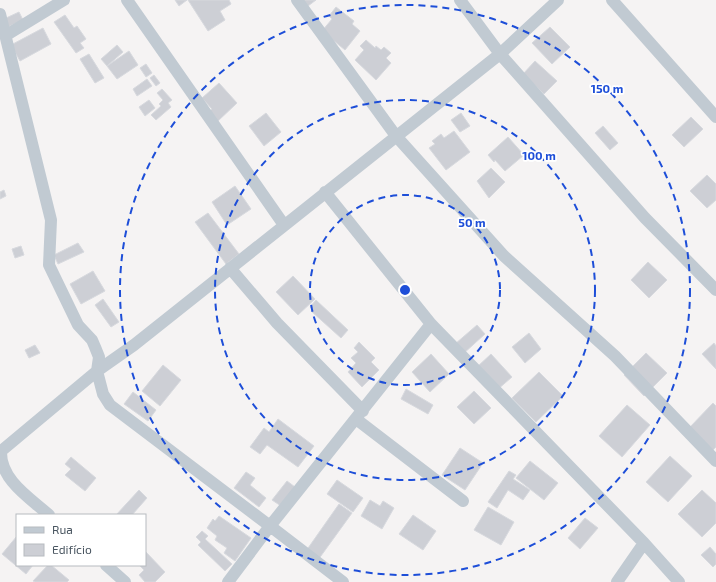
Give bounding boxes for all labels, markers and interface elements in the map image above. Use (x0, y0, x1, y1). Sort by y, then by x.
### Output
text: 150 m (591, 81, 623, 95)
text: 100 m (522, 148, 556, 162)
text: 50 m (458, 215, 486, 229)
centre of rings (398, 283, 412, 297)
legend (16, 514, 146, 566)
text: Rua (52, 522, 73, 536)
text: Edifício (52, 542, 92, 556)

